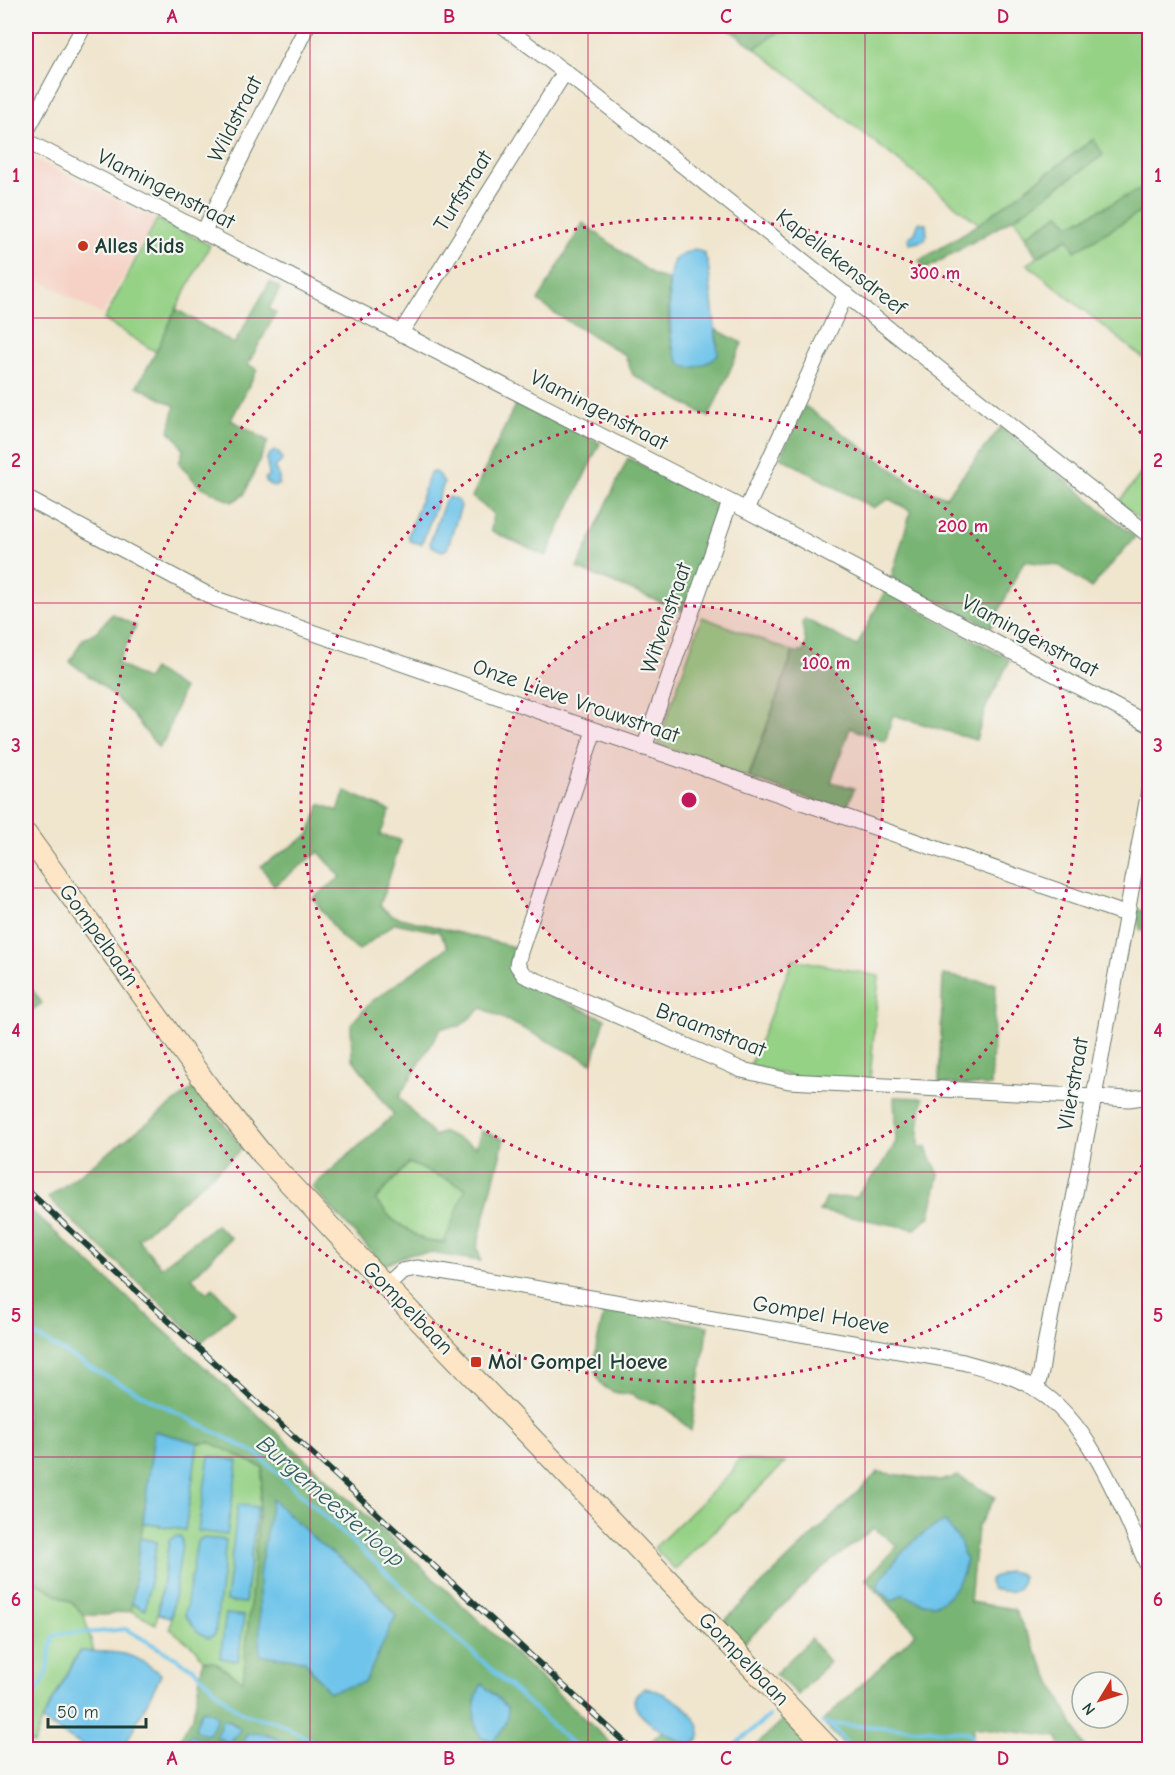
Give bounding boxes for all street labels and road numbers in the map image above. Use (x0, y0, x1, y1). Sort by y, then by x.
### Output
street label: Wildstraat (202, 71, 268, 166)
street label: Vlamingenstraat (93, 143, 240, 235)
street label: Turfstraat (428, 145, 498, 236)
street label: Kapellekensdreef (771, 203, 913, 322)
street label: Vlamingenstraat (526, 364, 673, 456)
street label: Witvenstraat (635, 559, 697, 677)
street label: Vlamingenstraat (957, 589, 1103, 683)
street label: Onze Lieve Vrouwstraat (469, 653, 683, 749)
street label: Gompelbaan (53, 879, 145, 991)
street label: Braamstraat (652, 997, 770, 1063)
street label: Vlierstraat (1052, 1035, 1094, 1133)
street label: Gompelbaan (357, 1256, 459, 1360)
street label: Gompel Hoeve (750, 1290, 892, 1340)
street label: Gompelbaan (693, 1607, 795, 1711)

